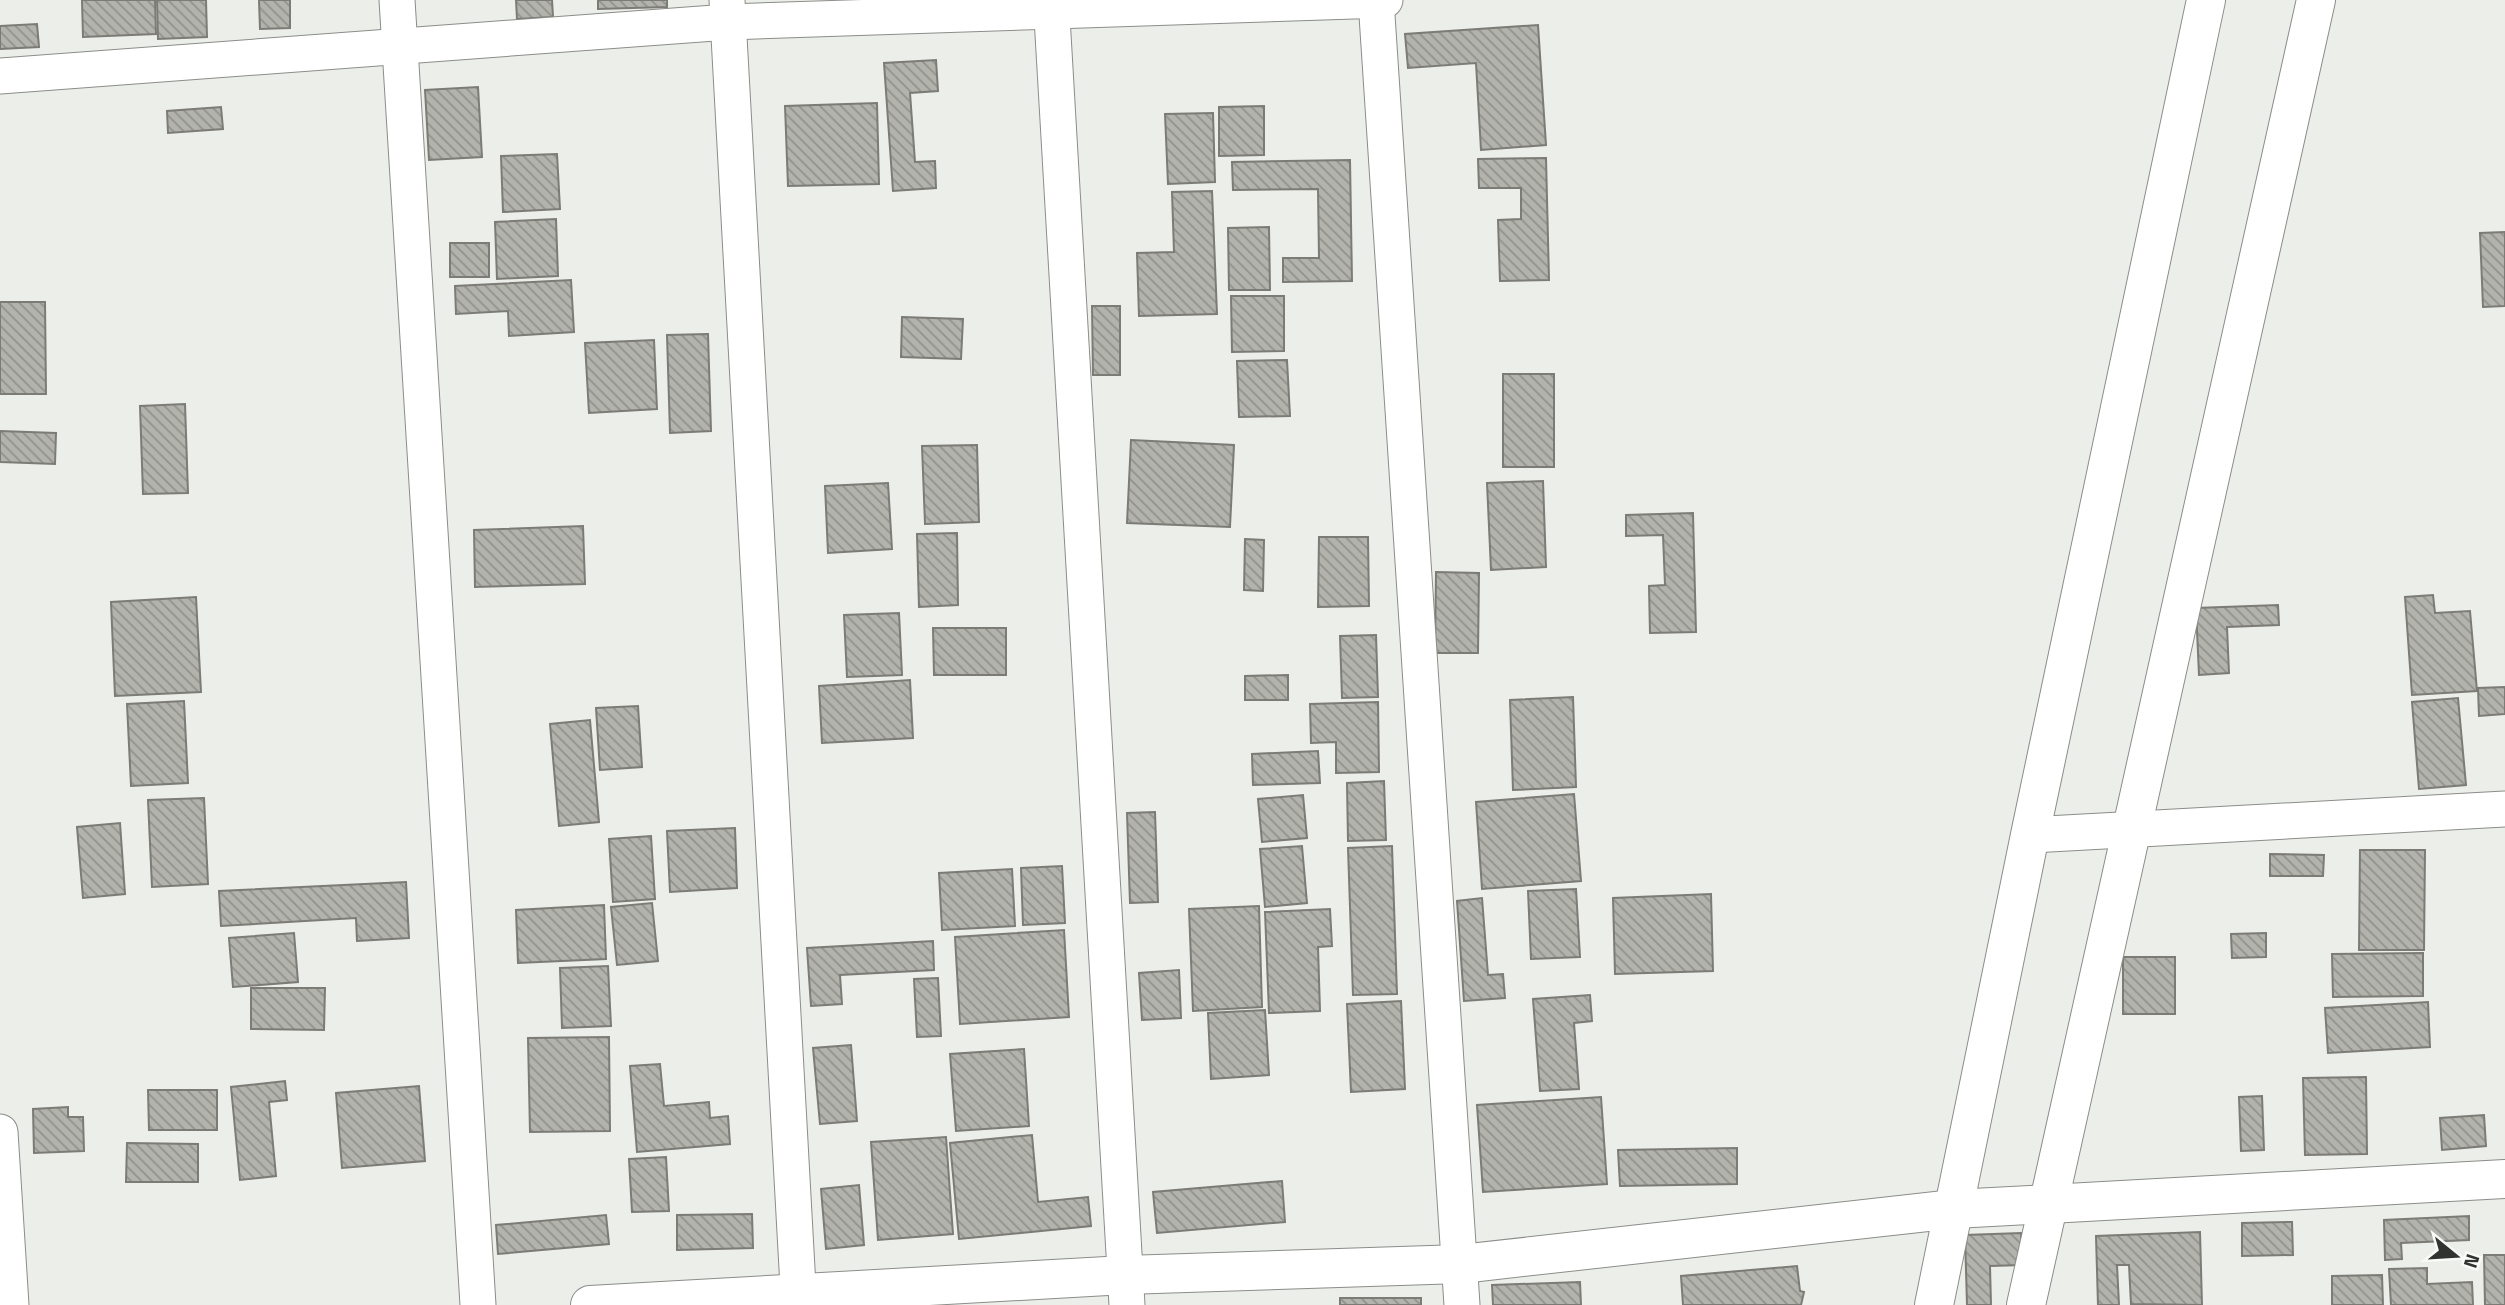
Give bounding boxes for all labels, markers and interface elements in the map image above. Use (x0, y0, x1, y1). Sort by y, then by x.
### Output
north arrow (2421, 1221, 2491, 1291)
text: N (2457, 1251, 2488, 1272)

